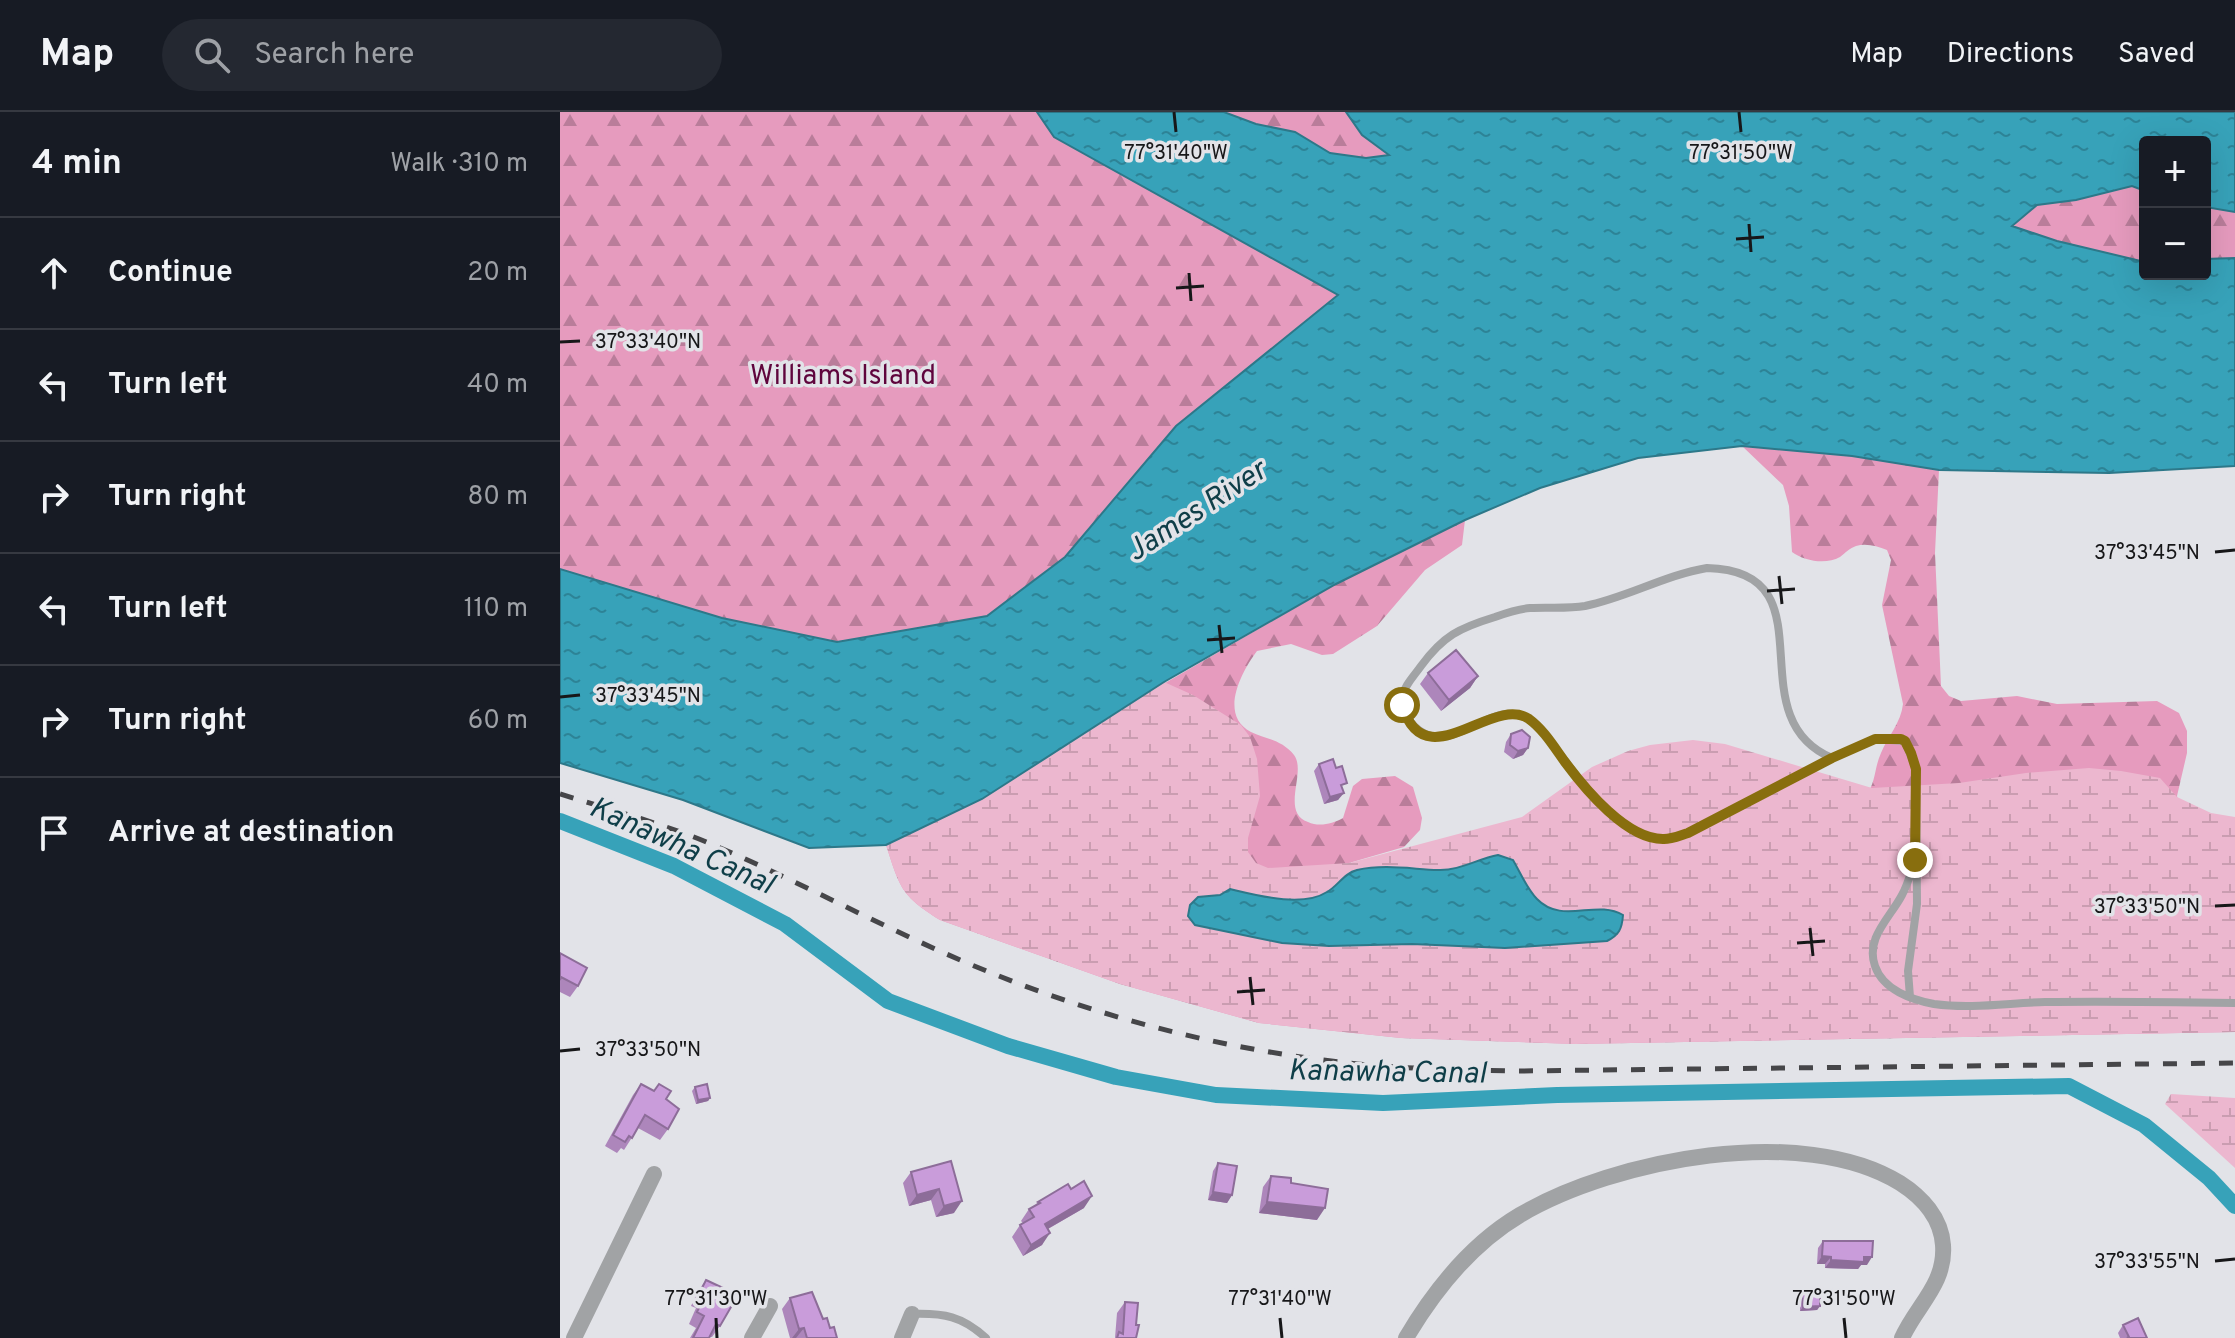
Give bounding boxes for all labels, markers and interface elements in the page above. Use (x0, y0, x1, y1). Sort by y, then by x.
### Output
search box (162, 19, 722, 91)
text: Map (40, 31, 114, 80)
icon: search (190, 33, 234, 77)
text: Search here (254, 37, 414, 74)
text: Map (1850, 37, 1903, 73)
text: Directions (1947, 37, 2074, 73)
text: Saved (2118, 37, 2195, 73)
map controls (2139, 136, 2211, 280)
button: + (2139, 136, 2211, 208)
text: 77°31'40"W (1124, 141, 1228, 167)
text: 77°31'50"W (1689, 141, 1793, 167)
text: 4 min (32, 143, 122, 186)
text: Walk · 310 m (390, 148, 528, 181)
button: − (2139, 208, 2211, 280)
icon: ahead (32, 251, 76, 295)
text: Continue (108, 255, 233, 292)
text: 20 m (467, 257, 528, 290)
text: 37°33'40"N (595, 330, 701, 356)
park label: Williams Island (750, 359, 936, 395)
icon: left (32, 363, 76, 407)
text: Turn left (108, 367, 228, 404)
text: 40 m (467, 369, 528, 402)
water label: James River (1120, 452, 1276, 571)
icon: right (32, 475, 76, 519)
text: Turn right (108, 479, 246, 516)
text: 80 m (468, 481, 528, 514)
text: 37°33'45"N (2094, 541, 2200, 567)
icon: left (32, 587, 76, 631)
text: Turn left (108, 591, 228, 628)
text: 110 m (464, 593, 528, 626)
text: 37°33'45"N (595, 684, 701, 710)
route start (1384, 687, 1420, 723)
icon: right (32, 699, 76, 743)
text: Turn right (108, 703, 246, 740)
text: 60 m (468, 705, 528, 738)
water label: Kanawha Canal (583, 790, 780, 905)
icon: arrive (32, 811, 76, 855)
text: Arrive at destination (108, 815, 394, 852)
route end (1897, 842, 1933, 878)
text: 37°33'50"N (2094, 895, 2200, 921)
text: 37°33'50"N (595, 1038, 701, 1064)
water label: Kanawha Canal (1288, 1053, 1488, 1094)
text: 37°33'55"N (2094, 1250, 2200, 1276)
text: 77°31'30"W (664, 1287, 768, 1313)
text: 77°31'40"W (1228, 1287, 1332, 1313)
text: 77°31'50"W (1792, 1287, 1896, 1313)

